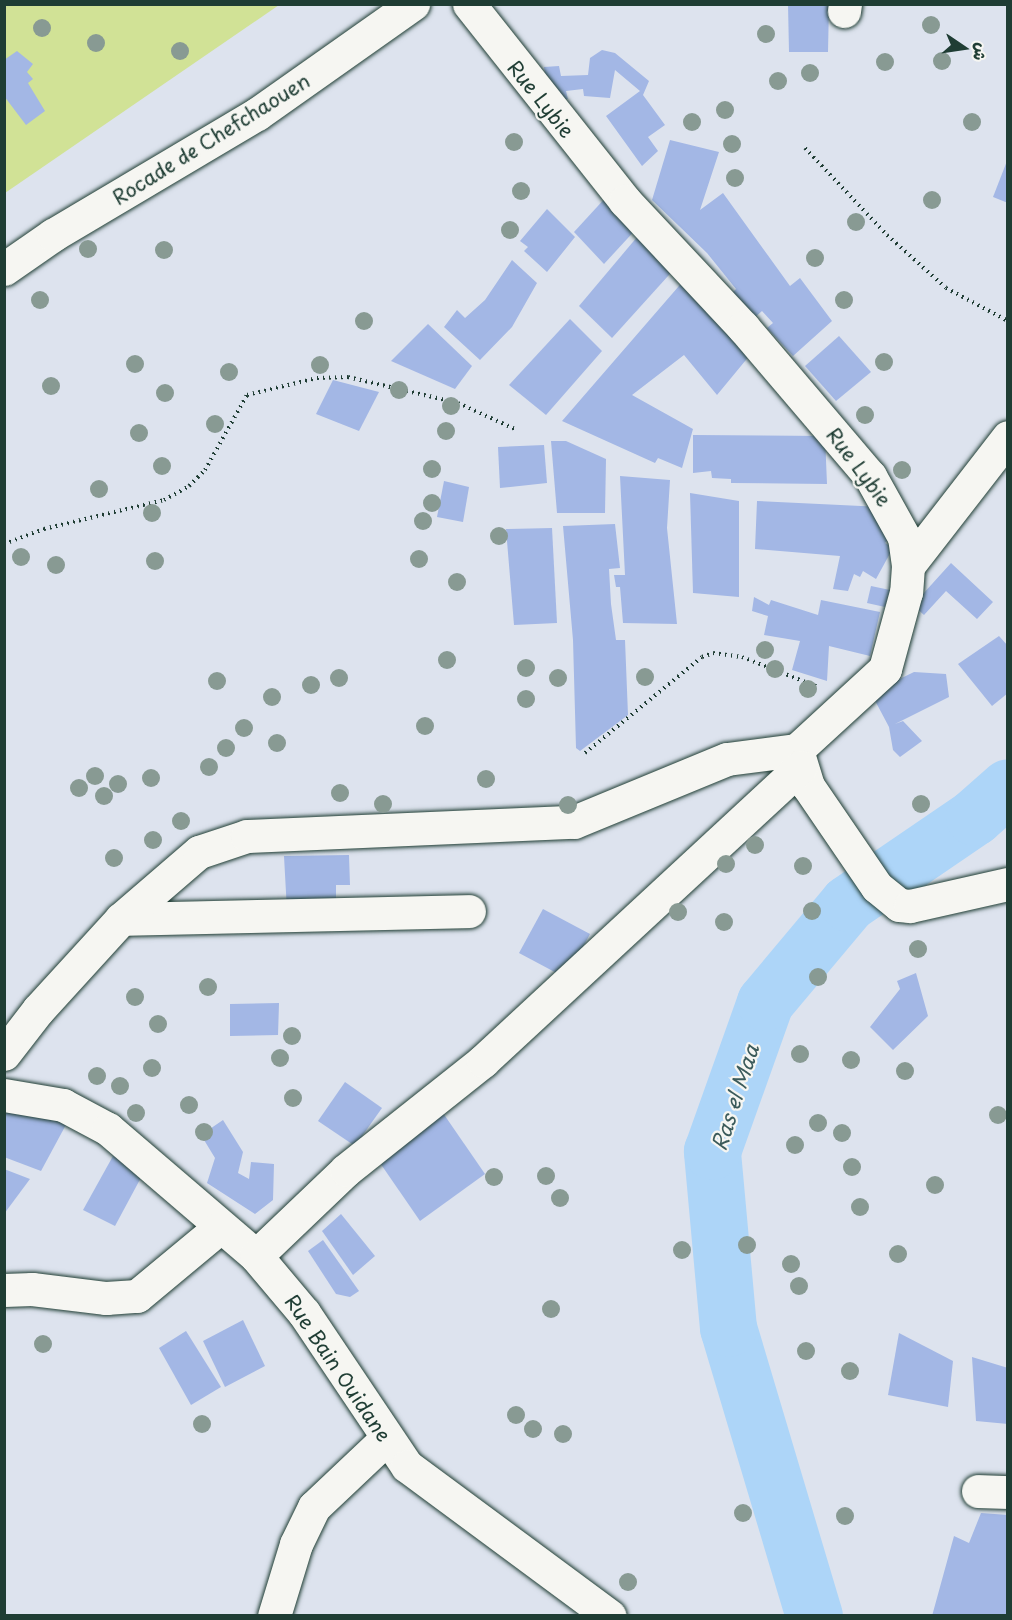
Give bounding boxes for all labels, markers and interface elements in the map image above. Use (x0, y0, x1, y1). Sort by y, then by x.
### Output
north arrow (934, 18, 994, 78)
text: ش (968, 41, 995, 63)
street label: Rue Lybie (502, 55, 580, 143)
street label: Rocade de Chefchaouen (107, 68, 315, 210)
street label: Rue Lybie (821, 422, 897, 512)
water label: Ras el Maa (705, 1039, 763, 1155)
street label: Rue Bain Ouidane (279, 1289, 397, 1447)

